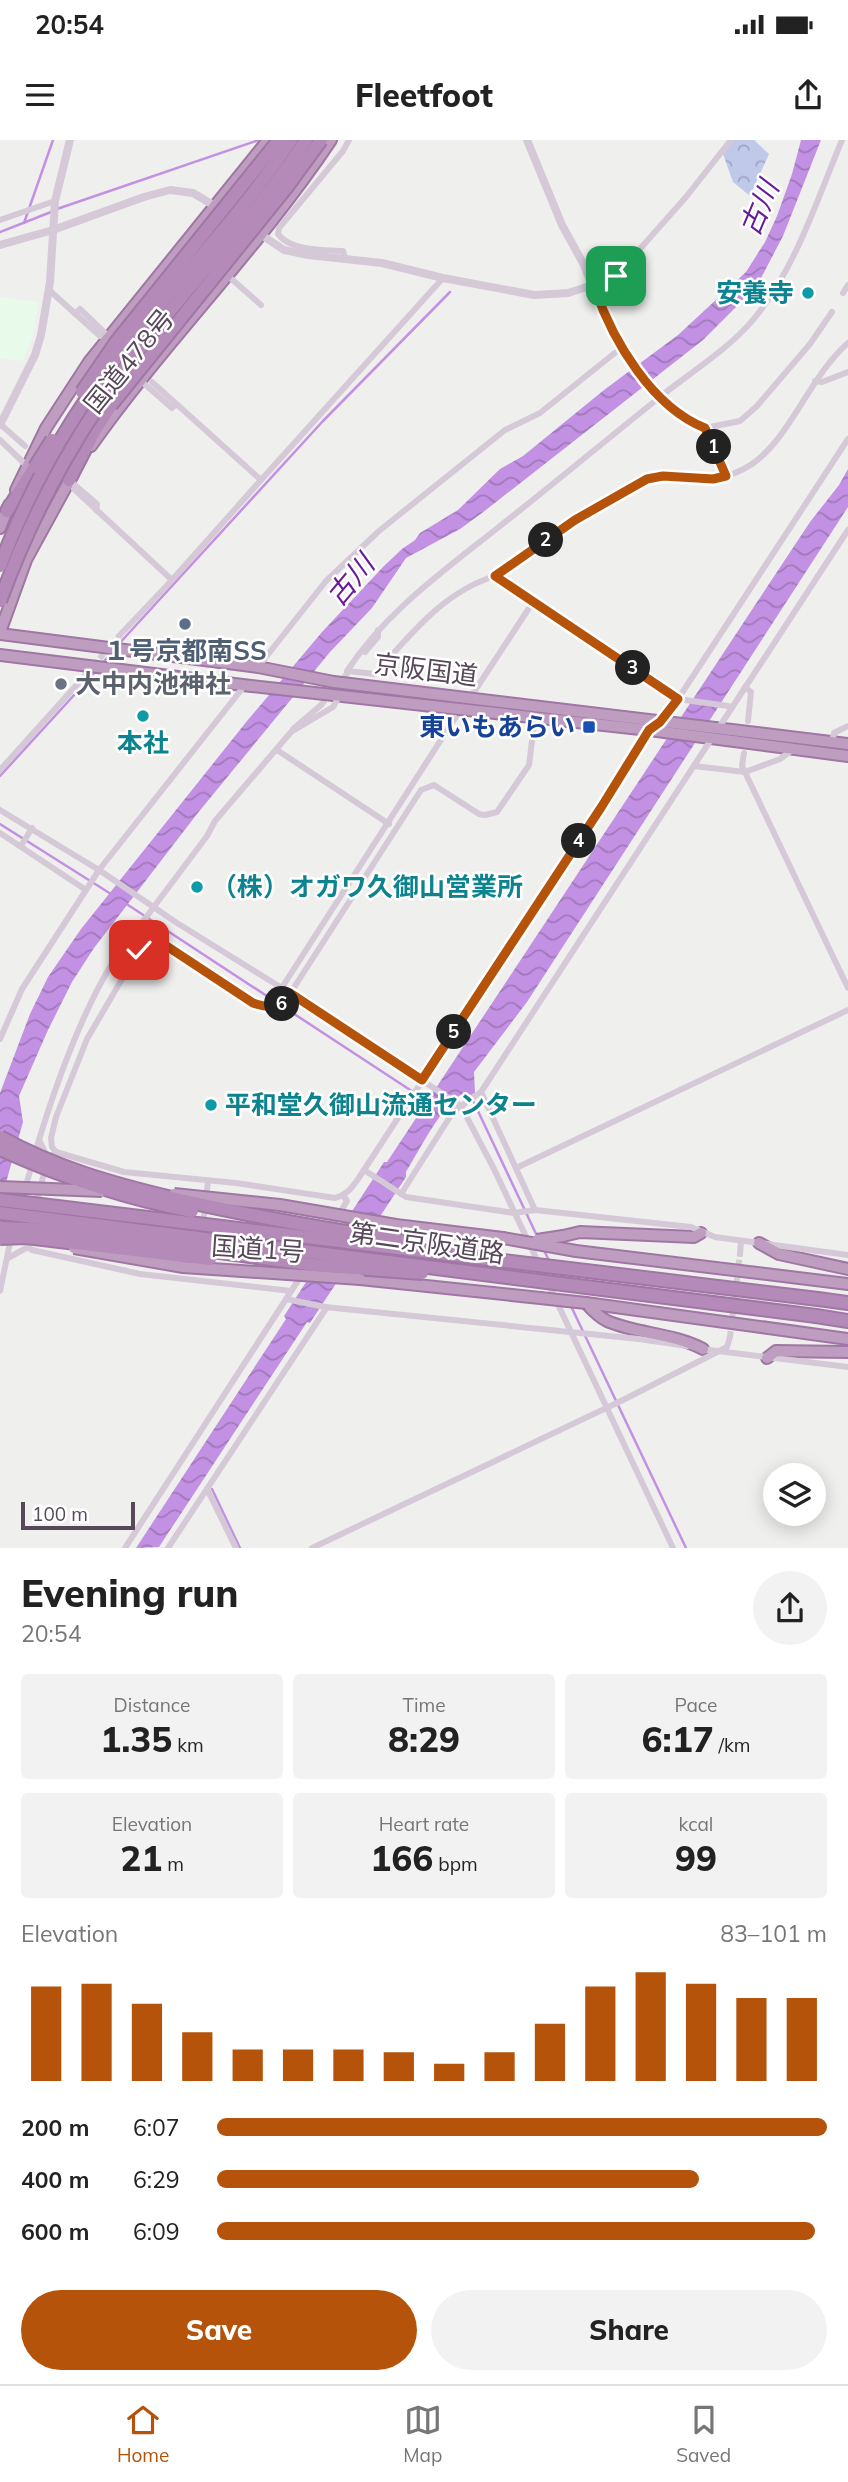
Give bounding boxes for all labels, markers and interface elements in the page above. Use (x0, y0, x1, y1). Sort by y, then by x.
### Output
text: 20:54 (35, 8, 104, 41)
text: Fleetfoot (355, 75, 493, 115)
icon: menu (21, 76, 59, 114)
icon: share (789, 76, 827, 114)
water label: 古川 (731, 172, 787, 240)
pin (586, 246, 646, 306)
icon: arrive (597, 257, 635, 295)
place label: 安養寺 (716, 276, 794, 309)
marker: 安養寺 (800, 285, 816, 301)
street label: 国道478号 (77, 302, 181, 420)
pin: 1 (696, 430, 732, 464)
text: 1 (708, 434, 719, 458)
pin: 2 (528, 522, 564, 558)
text: 2 (540, 527, 551, 551)
water label: 古川 (318, 545, 383, 612)
marker: １号京都南SS (177, 616, 193, 632)
place label: １号京都南SS (103, 634, 267, 667)
street label: 京阪国道 (372, 647, 480, 692)
pin: 3 (616, 650, 650, 686)
text: 3 (627, 655, 638, 679)
place label: 大中内池神社 (75, 667, 231, 700)
marker: 大中内池神社 (53, 676, 69, 692)
marker: 本社 (135, 708, 151, 724)
place label: 東いもあらい (419, 710, 575, 743)
marker: 東いもあらい (581, 719, 597, 735)
place label: 本社 (117, 726, 169, 759)
pin: 4 (562, 824, 596, 858)
text: 4 (573, 828, 584, 852)
place label: （株）オガワ久御山営業所 (211, 870, 523, 903)
marker: （株）オガワ久御山営業所 (189, 879, 205, 895)
pin (109, 920, 169, 980)
icon: check (120, 931, 158, 969)
pin: 6 (264, 986, 300, 1022)
text: 6 (276, 991, 287, 1015)
pin: 5 (436, 1014, 472, 1050)
text: 5 (448, 1019, 459, 1043)
place label: 平和堂久御山流通センター (225, 1088, 537, 1121)
marker: 平和堂久御山流通センター (203, 1097, 219, 1113)
street label: 第二京阪道路 (348, 1215, 507, 1270)
street label: 国道1号 (210, 1229, 306, 1268)
map controls (763, 1463, 826, 1526)
button: layers (763, 1463, 826, 1526)
scale bar (21, 1498, 135, 1530)
text: 100 m (32, 1502, 88, 1526)
text: Evening run (21, 1569, 239, 1617)
button: share (753, 1571, 827, 1645)
text: 20:54 (21, 1619, 81, 1648)
text: Distance (114, 1693, 190, 1717)
text: Time (402, 1693, 446, 1717)
text: Pace (675, 1693, 717, 1717)
text: 1.35 (100, 1717, 172, 1761)
text: 8:29 (388, 1717, 460, 1761)
text: 6:17 (642, 1717, 714, 1761)
text: km (172, 1733, 204, 1757)
text: /km (714, 1733, 750, 1757)
text: Elevation (112, 1812, 192, 1836)
text: Heart rate (379, 1812, 469, 1836)
text: kcal (679, 1812, 713, 1836)
text: 21 (120, 1836, 162, 1880)
text: 166 (370, 1836, 433, 1880)
text: 99 (675, 1836, 717, 1880)
text: m (162, 1852, 184, 1876)
text: bpm (433, 1852, 478, 1876)
text: Elevation (21, 1919, 118, 1948)
text: 83–101 m (720, 1919, 827, 1948)
text: 200 m (21, 2113, 89, 2142)
text: 6:07 (133, 2113, 180, 2142)
text: 400 m (21, 2165, 89, 2194)
text: 6:29 (133, 2165, 180, 2194)
text: 600 m (21, 2217, 89, 2246)
text: 6:09 (133, 2217, 180, 2246)
button: Save (21, 2290, 417, 2370)
button: Share (431, 2290, 827, 2370)
tab: Home (117, 2401, 169, 2467)
tab: Map (403, 2401, 442, 2467)
tab: Saved (676, 2401, 731, 2467)

